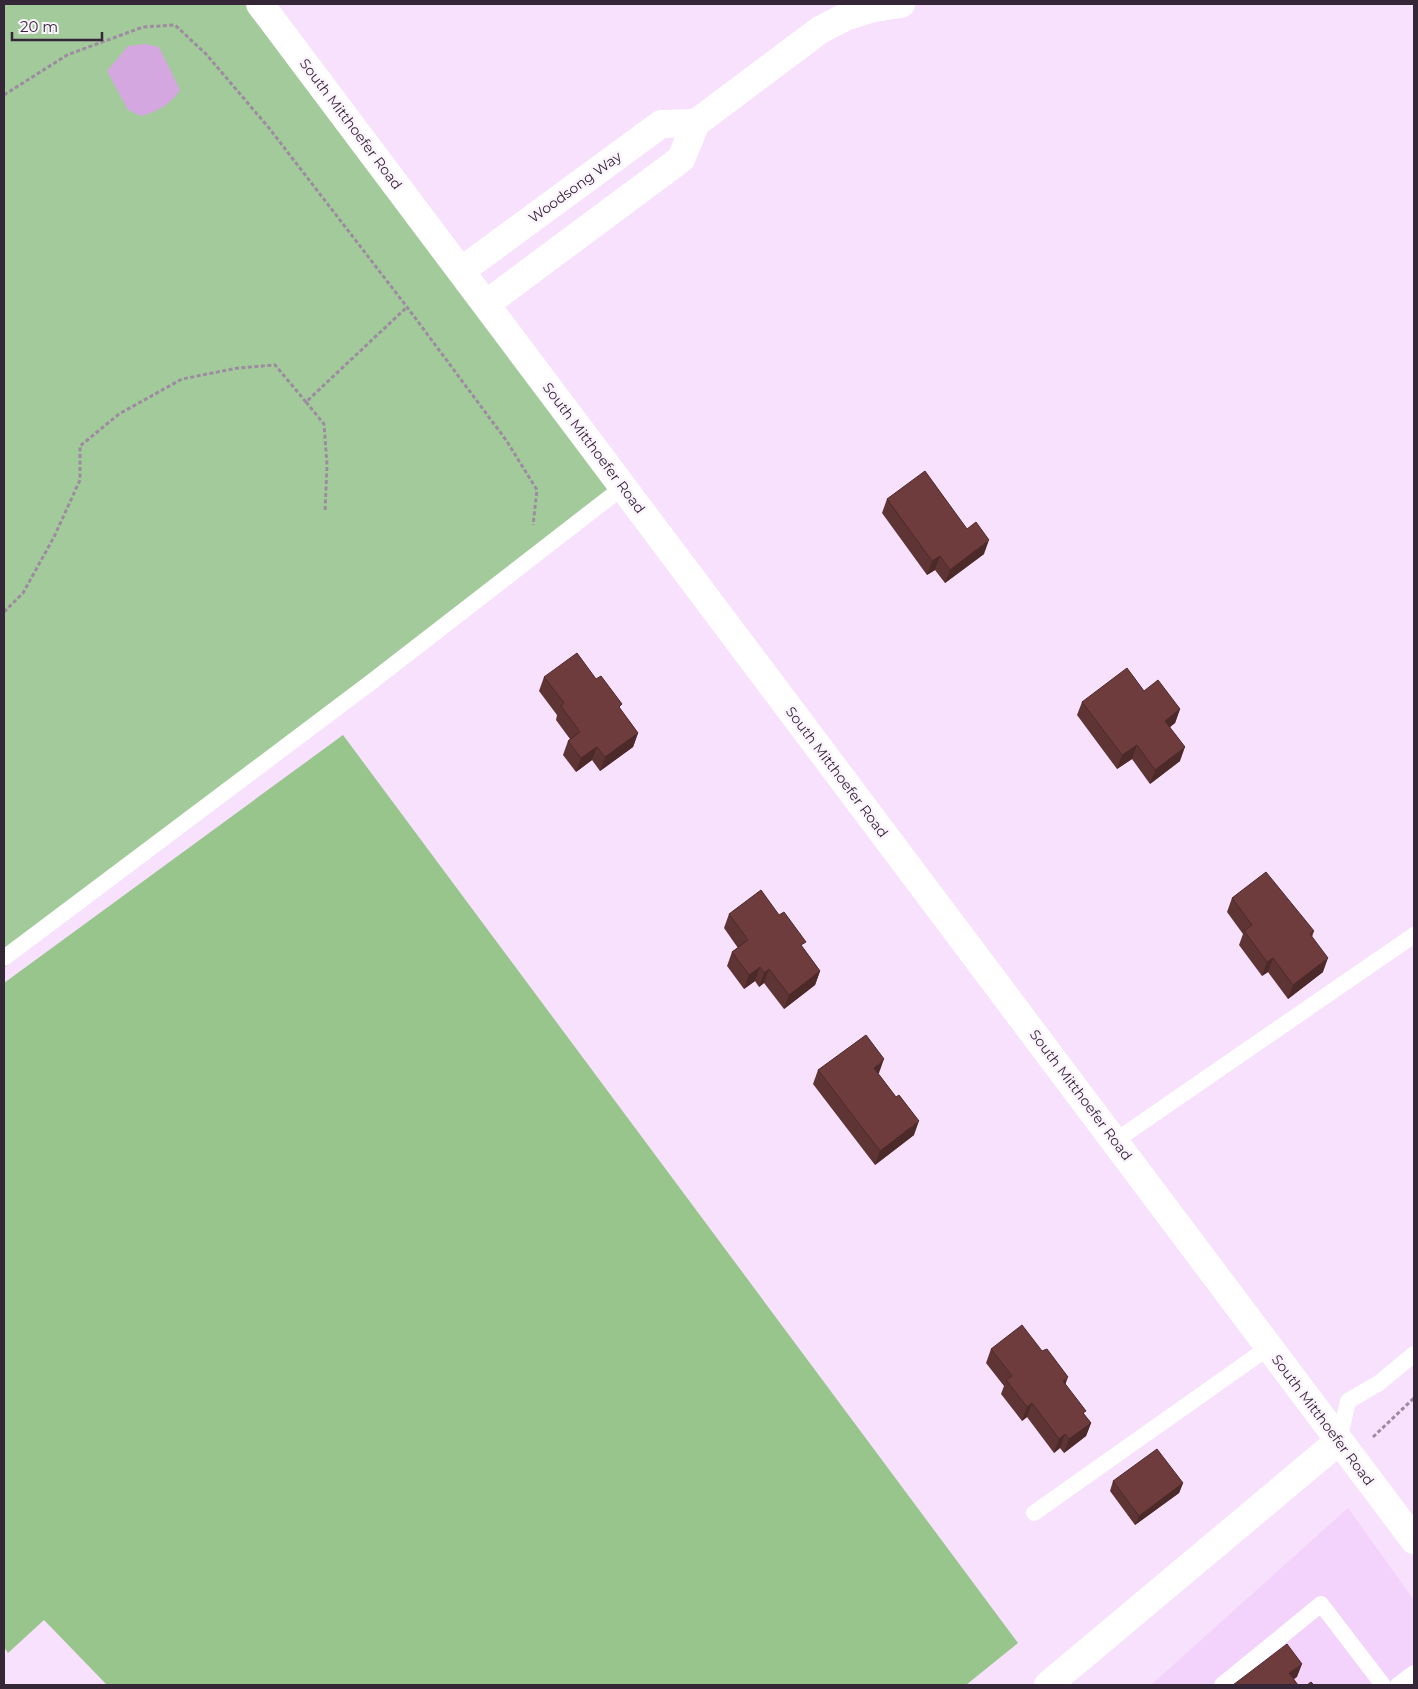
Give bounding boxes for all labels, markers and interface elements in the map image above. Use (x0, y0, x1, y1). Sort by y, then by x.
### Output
scale bar (12, 10, 102, 42)
text: 20 m (20, 17, 58, 36)
street label: South Mitthoefer Road (296, 55, 406, 193)
street label: Woodsong Way (525, 147, 625, 227)
street label: South Mitthoefer Road (539, 379, 649, 517)
street label: South Mitthoefer Road (782, 703, 892, 841)
street label: South Mitthoefer Road (1026, 1026, 1136, 1164)
street label: South Mitthoefer Road (1268, 1351, 1378, 1489)

